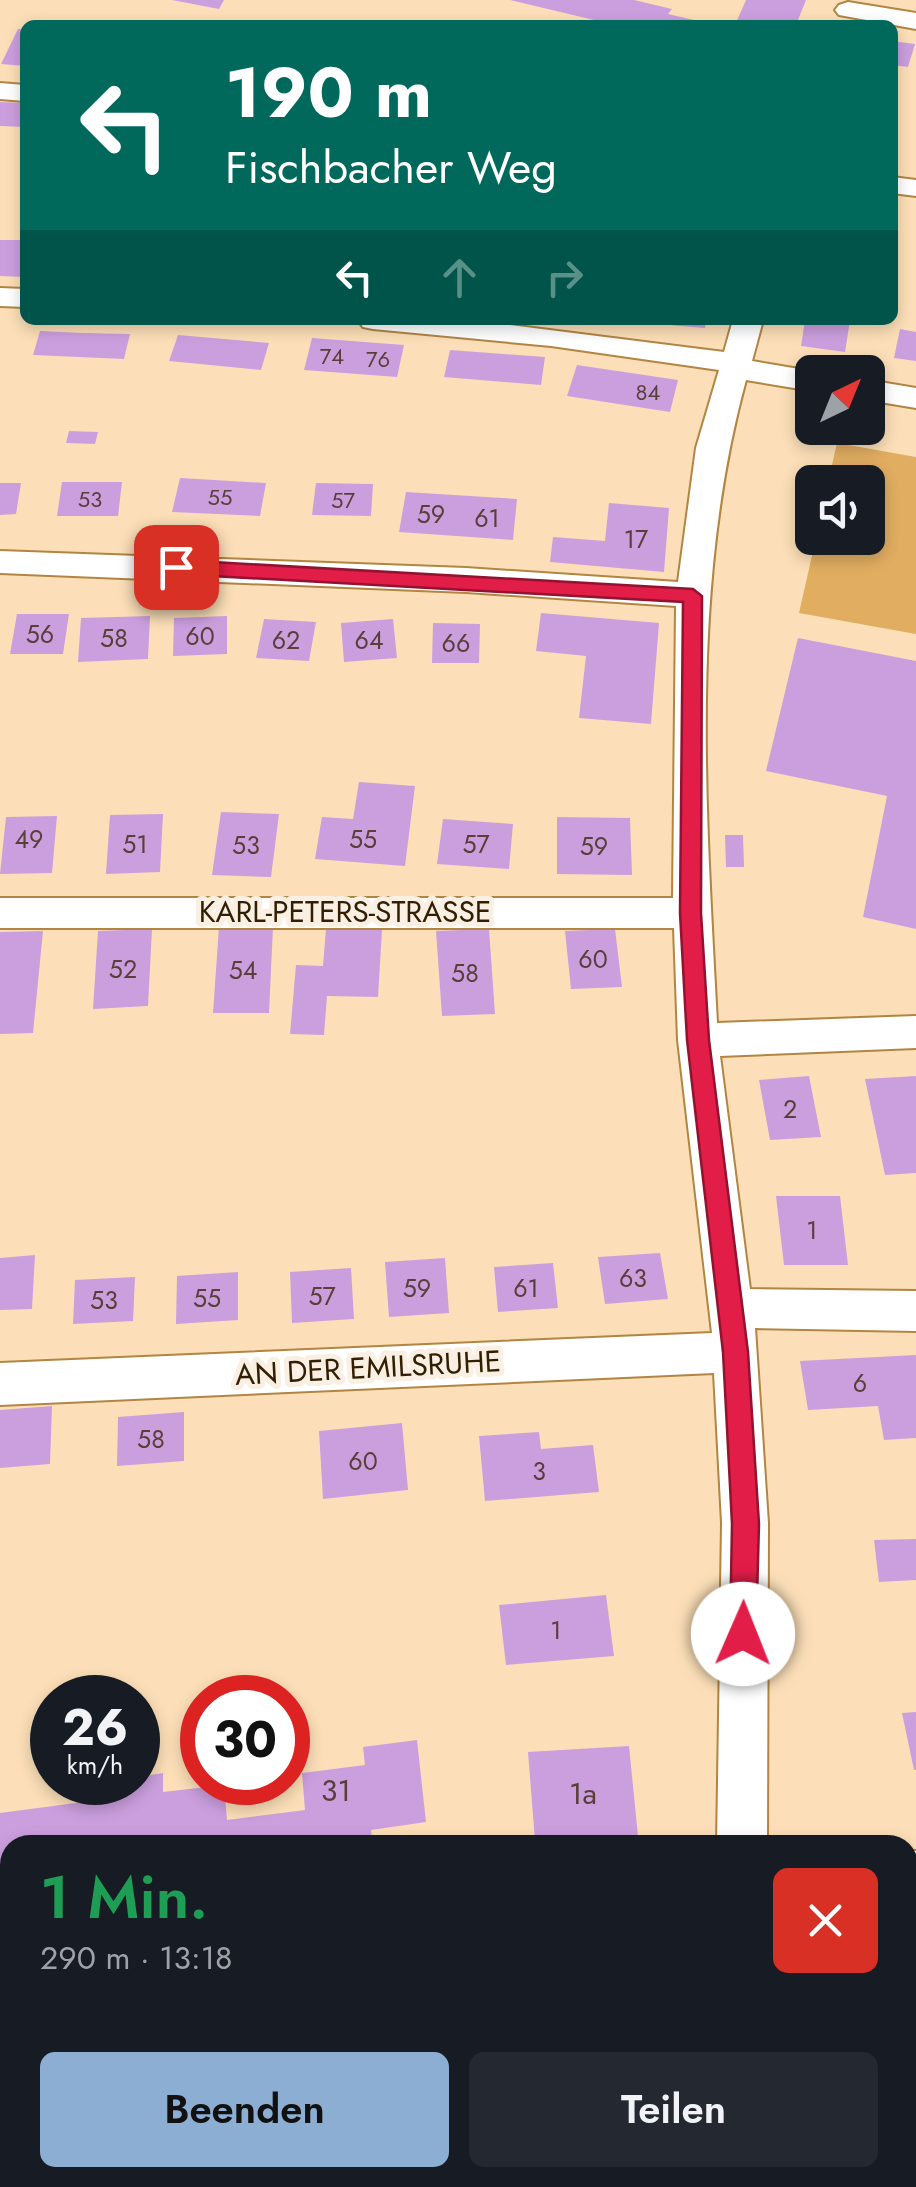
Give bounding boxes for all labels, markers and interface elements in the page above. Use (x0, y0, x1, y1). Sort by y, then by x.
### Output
text: 190 m (225, 42, 432, 143)
icon: left (60, 60, 190, 190)
text: Fischbacher Weg (225, 135, 557, 200)
icon: left (327, 250, 382, 305)
icon: ahead (432, 250, 487, 305)
icon: right (537, 250, 592, 305)
house number: 74 (320, 340, 344, 372)
house number: 76 (366, 343, 390, 375)
north arrow (795, 355, 885, 445)
map controls (795, 355, 885, 555)
house number: 84 (636, 376, 661, 408)
button: sound (795, 465, 885, 555)
house number: 55 (208, 481, 232, 513)
house number: 53 (78, 483, 102, 515)
house number: 57 (331, 484, 355, 516)
house number: 59 (417, 496, 445, 532)
house number: 61 (474, 500, 500, 536)
house number: 17 (624, 521, 648, 557)
pin (134, 525, 219, 610)
icon: arrive (149, 540, 204, 595)
house number: 56 (26, 616, 54, 652)
house number: 60 (185, 618, 215, 654)
house number: 58 (100, 620, 128, 656)
house number: 62 (272, 622, 300, 658)
house number: 64 (355, 622, 383, 658)
house number: 66 (442, 625, 470, 661)
house number: 49 (15, 821, 43, 857)
house number: 55 (349, 821, 377, 857)
house number: 51 (122, 826, 148, 862)
house number: 57 (462, 826, 490, 862)
house number: 53 (232, 827, 260, 863)
house number: 59 (580, 828, 608, 864)
street label: KARL-PETERS-STRASSE (199, 890, 491, 933)
house number: 60 (578, 941, 608, 977)
house number: 52 (109, 951, 137, 987)
house number: 54 (229, 952, 257, 988)
house number: 58 (451, 955, 479, 991)
house number: 2 (783, 1091, 797, 1127)
house number: 1 (806, 1212, 818, 1248)
house number: 63 (619, 1260, 647, 1296)
house number: 59 (403, 1270, 431, 1306)
house number: 61 (513, 1270, 539, 1306)
house number: 57 (308, 1278, 336, 1314)
house number: 55 (193, 1280, 221, 1316)
house number: 53 (90, 1282, 118, 1318)
street label: AN DER EMILSRUHE (234, 1339, 502, 1396)
house number: 6 (853, 1365, 867, 1401)
house number: 58 (137, 1421, 165, 1457)
house number: 60 (348, 1443, 378, 1479)
house number: 3 (532, 1453, 546, 1489)
position arrow (691, 1582, 795, 1686)
house number: 1 (550, 1612, 562, 1648)
speed limit sign: 30 (180, 1675, 310, 1805)
text: 26 (62, 1691, 128, 1764)
text: km/h (67, 1747, 123, 1783)
house number: 31 (321, 1769, 351, 1812)
house number: 1a (569, 1772, 597, 1815)
text: 1 Min. (40, 1854, 208, 1941)
button: close (773, 1868, 878, 1973)
text: 290 m · 13:18 (40, 1935, 233, 1981)
button: Beenden (40, 2052, 449, 2167)
button: Teilen (469, 2052, 878, 2167)

